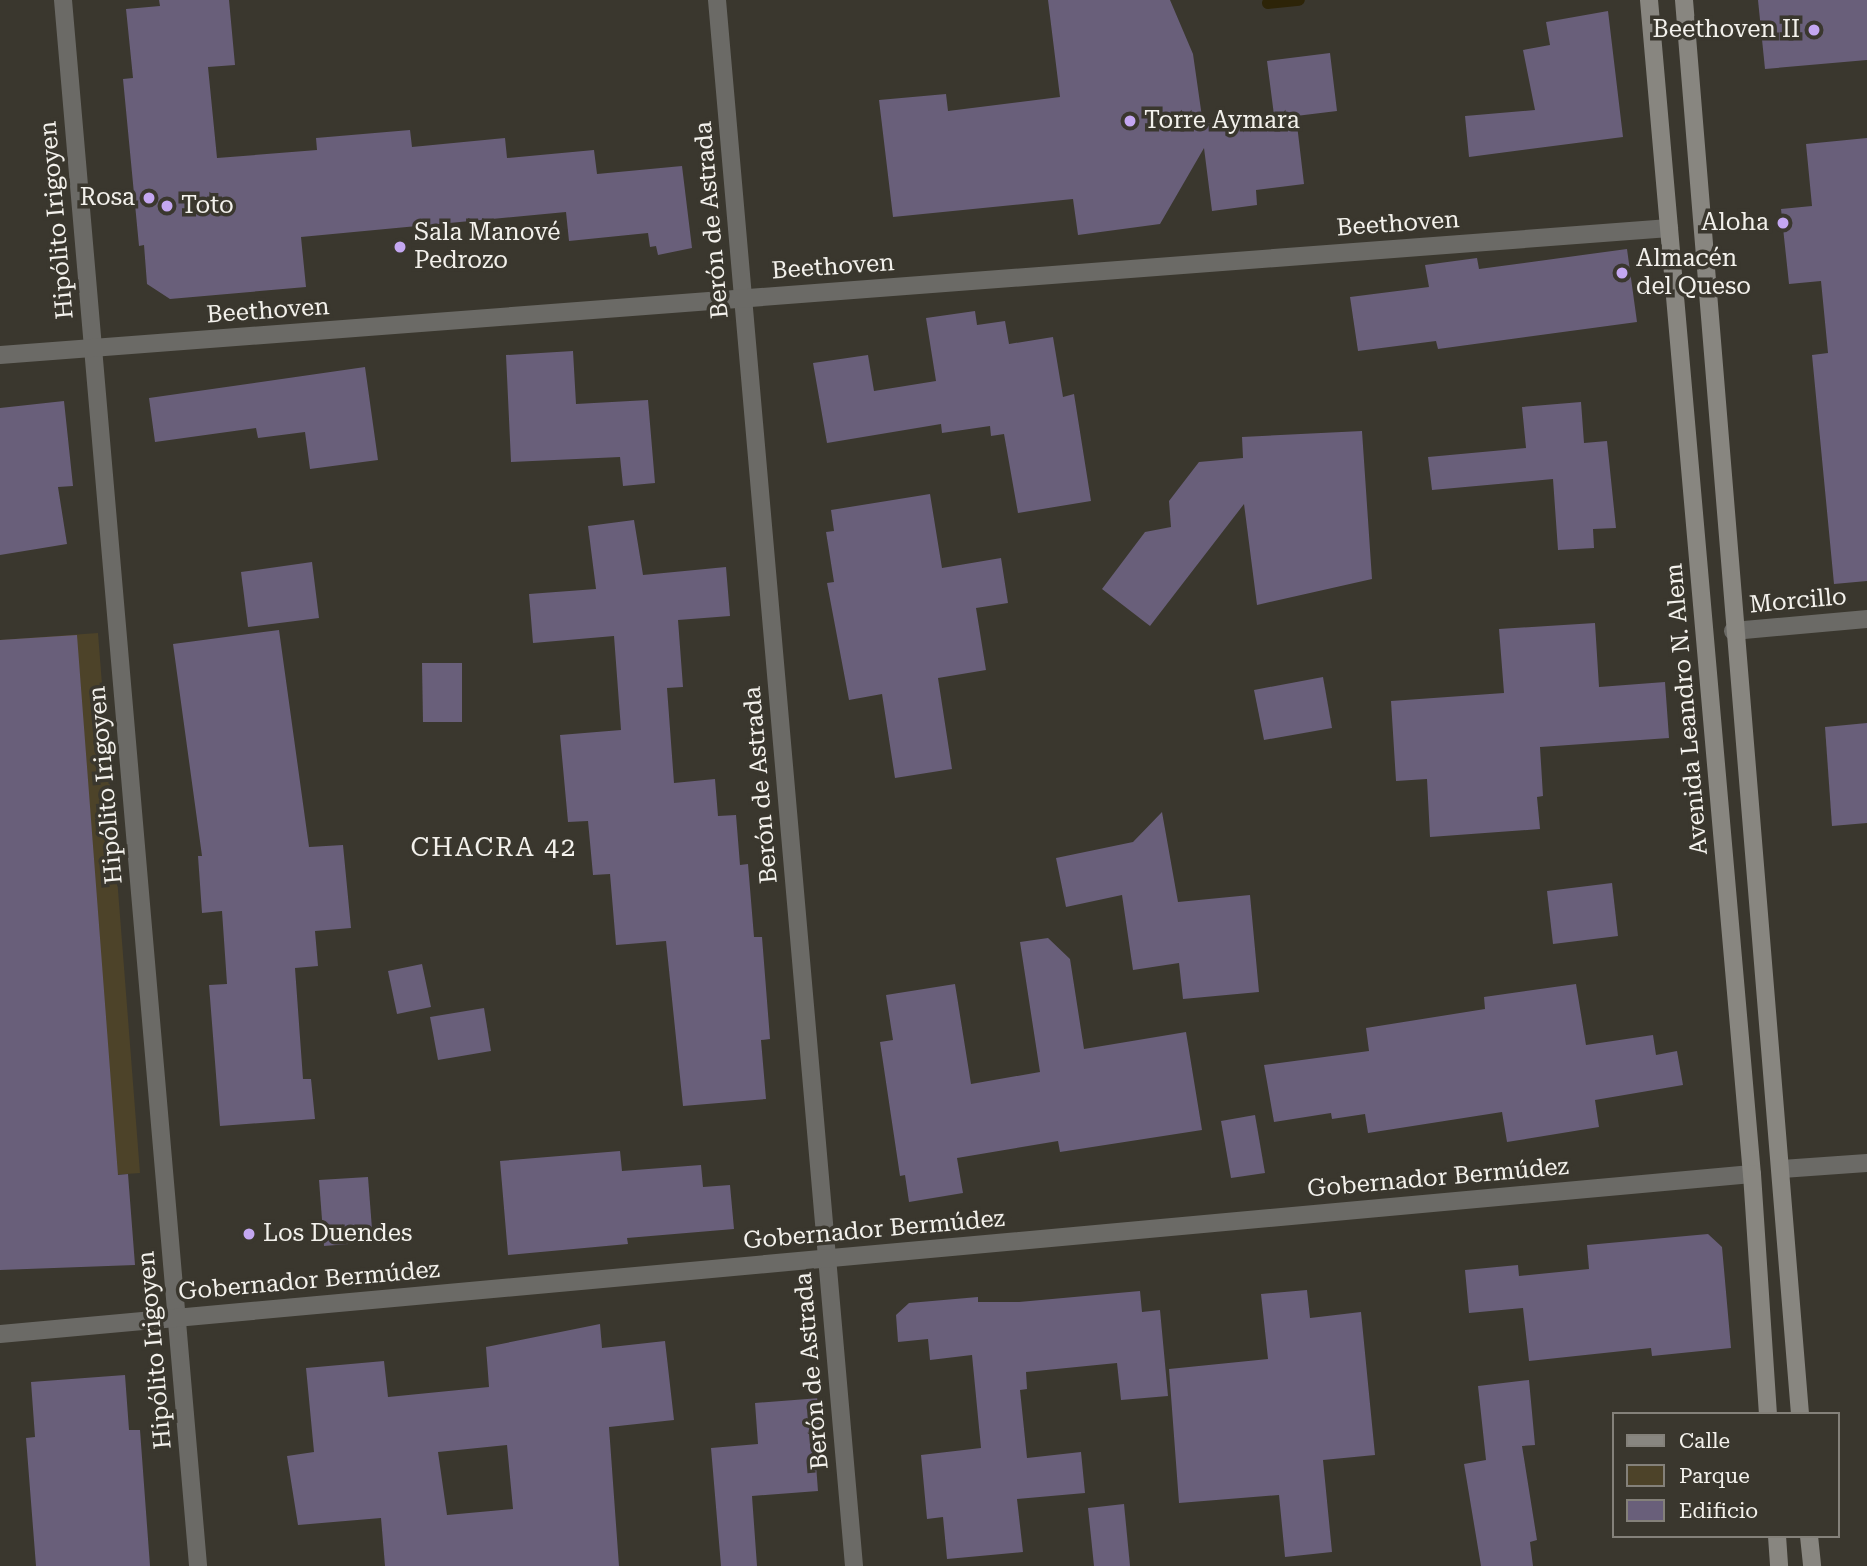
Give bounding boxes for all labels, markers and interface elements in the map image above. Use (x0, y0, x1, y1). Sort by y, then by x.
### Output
place label: Beethoven II (1652, 16, 1800, 44)
marker: Beethoven II (1806, 22, 1822, 38)
place label: Torre Aymara (1144, 107, 1300, 135)
marker: Torre Aymara (1122, 113, 1138, 129)
street label: Hipólito Irigoyen (34, 120, 80, 320)
street label: Berón de Astrada (689, 120, 735, 320)
place label: Rosa (80, 184, 135, 212)
marker: Rosa (141, 190, 157, 206)
place label: Toto (181, 192, 234, 220)
marker: Toto (159, 198, 175, 214)
street label: Beethoven (1335, 205, 1461, 243)
place label: Aloha (1701, 209, 1769, 237)
marker: Aloha (1775, 215, 1791, 231)
place label: Sala Manové Pedrozo (414, 219, 561, 275)
marker: Sala Manové Pedrozo (392, 239, 408, 255)
place label: Almacén del Queso (1636, 245, 1751, 301)
street label: Beethoven (770, 248, 896, 286)
marker: Almacén del Queso (1614, 265, 1630, 281)
street label: Beethoven (205, 292, 331, 330)
street label: Avenida Leandro N. Alem (1660, 562, 1714, 856)
street label: Morcillo (1748, 582, 1848, 620)
street label: Hipólito Irigoyen (83, 685, 129, 885)
street label: Berón de Astrada (738, 685, 784, 885)
district label: CHACRA 42 (412, 832, 576, 864)
street label: Gobernador Bermúdez (1306, 1152, 1570, 1204)
street label: Gobernador Bermúdez (742, 1204, 1006, 1256)
place label: Los Duendes (263, 1220, 412, 1248)
marker: Los Duendes (241, 1226, 257, 1242)
street label: Hipólito Irigoyen (132, 1250, 178, 1450)
street label: Gobernador Bermúdez (177, 1255, 441, 1307)
street label: Berón de Astrada (789, 1271, 835, 1471)
legend (1612, 1412, 1839, 1538)
text: Calle (1679, 1429, 1730, 1453)
text: Parque (1679, 1464, 1750, 1488)
text: Edificio (1679, 1499, 1758, 1523)

